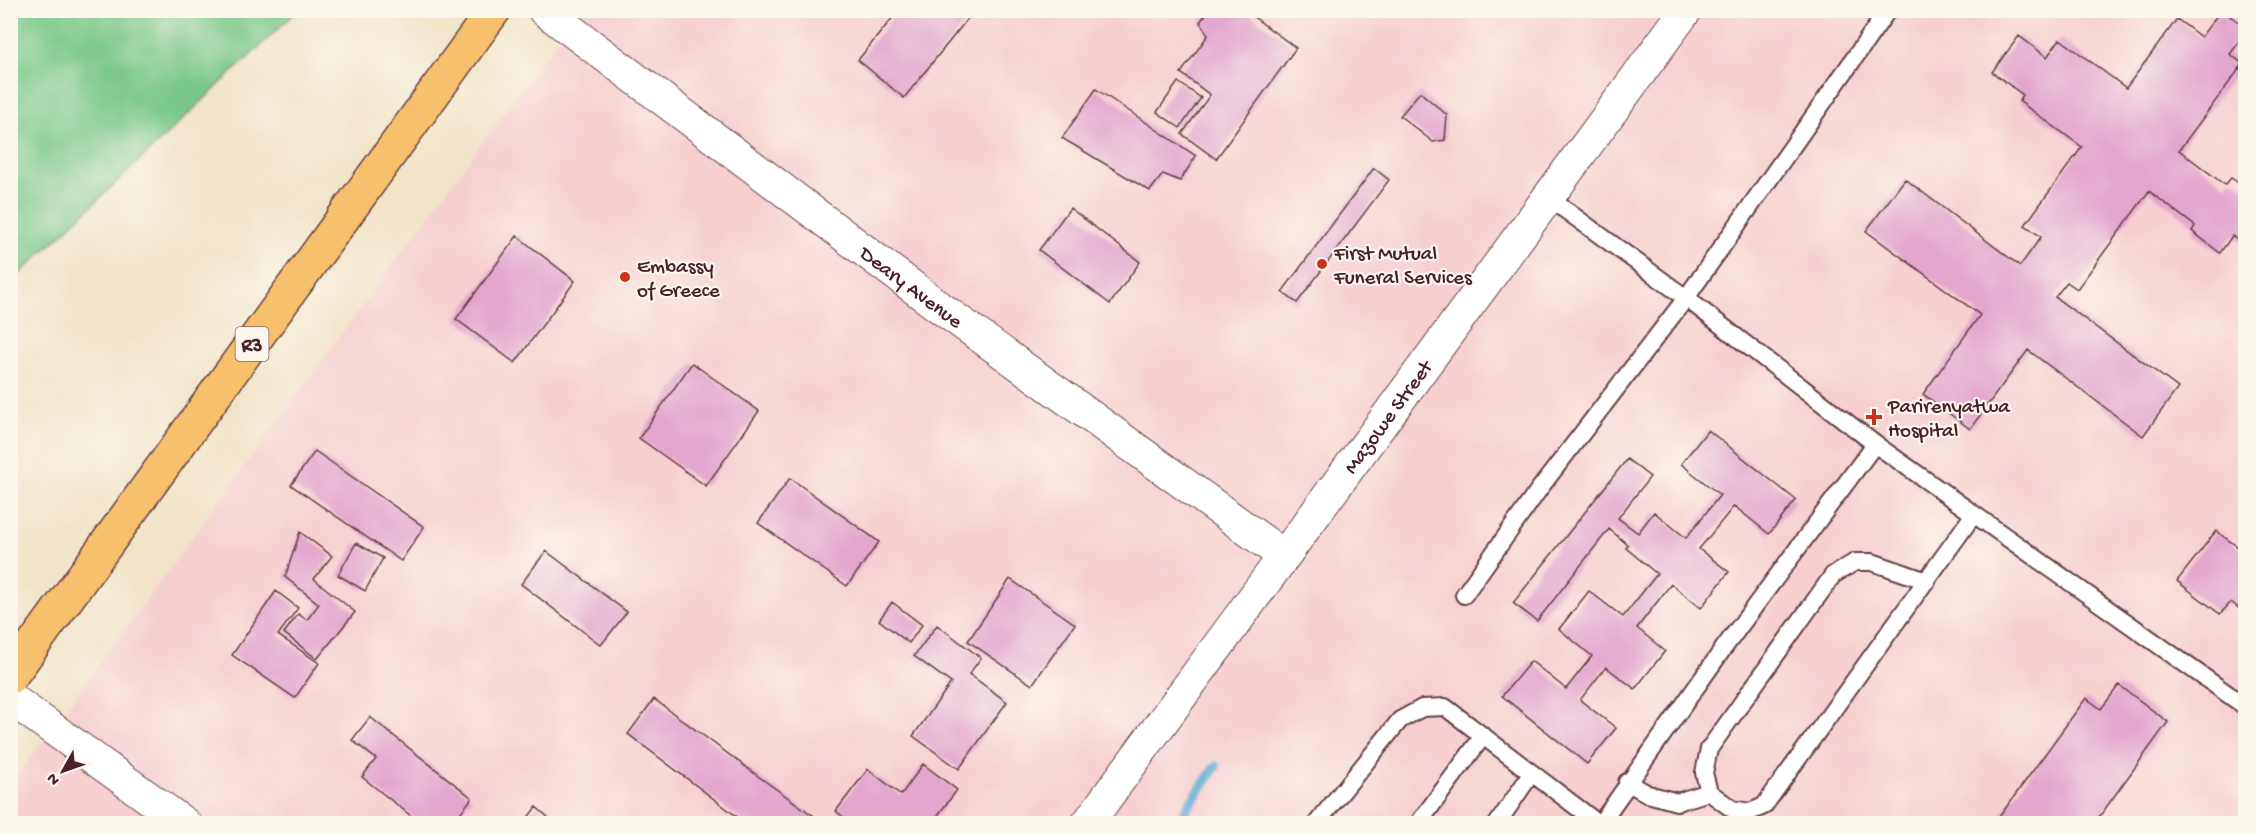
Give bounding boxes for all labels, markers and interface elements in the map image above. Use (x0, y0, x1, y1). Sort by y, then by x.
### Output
street label: Deary Avenue (852, 241, 967, 336)
place label: First Mutual Funeral Services (1333, 243, 1473, 292)
place label: Embassy of Greece (637, 256, 721, 305)
marker: First Mutual Funeral Services (1315, 257, 1329, 271)
marker: Embassy of Greece (618, 270, 632, 284)
road number: R3 (236, 327, 268, 361)
street label: Mazowe Street (1340, 355, 1441, 480)
place label: Parirenyatwa Hospital (1887, 396, 2011, 445)
marker: Parirenyatwa Hospital (1865, 408, 1883, 426)
north arrow (33, 741, 93, 801)
text: N (43, 768, 65, 789)

